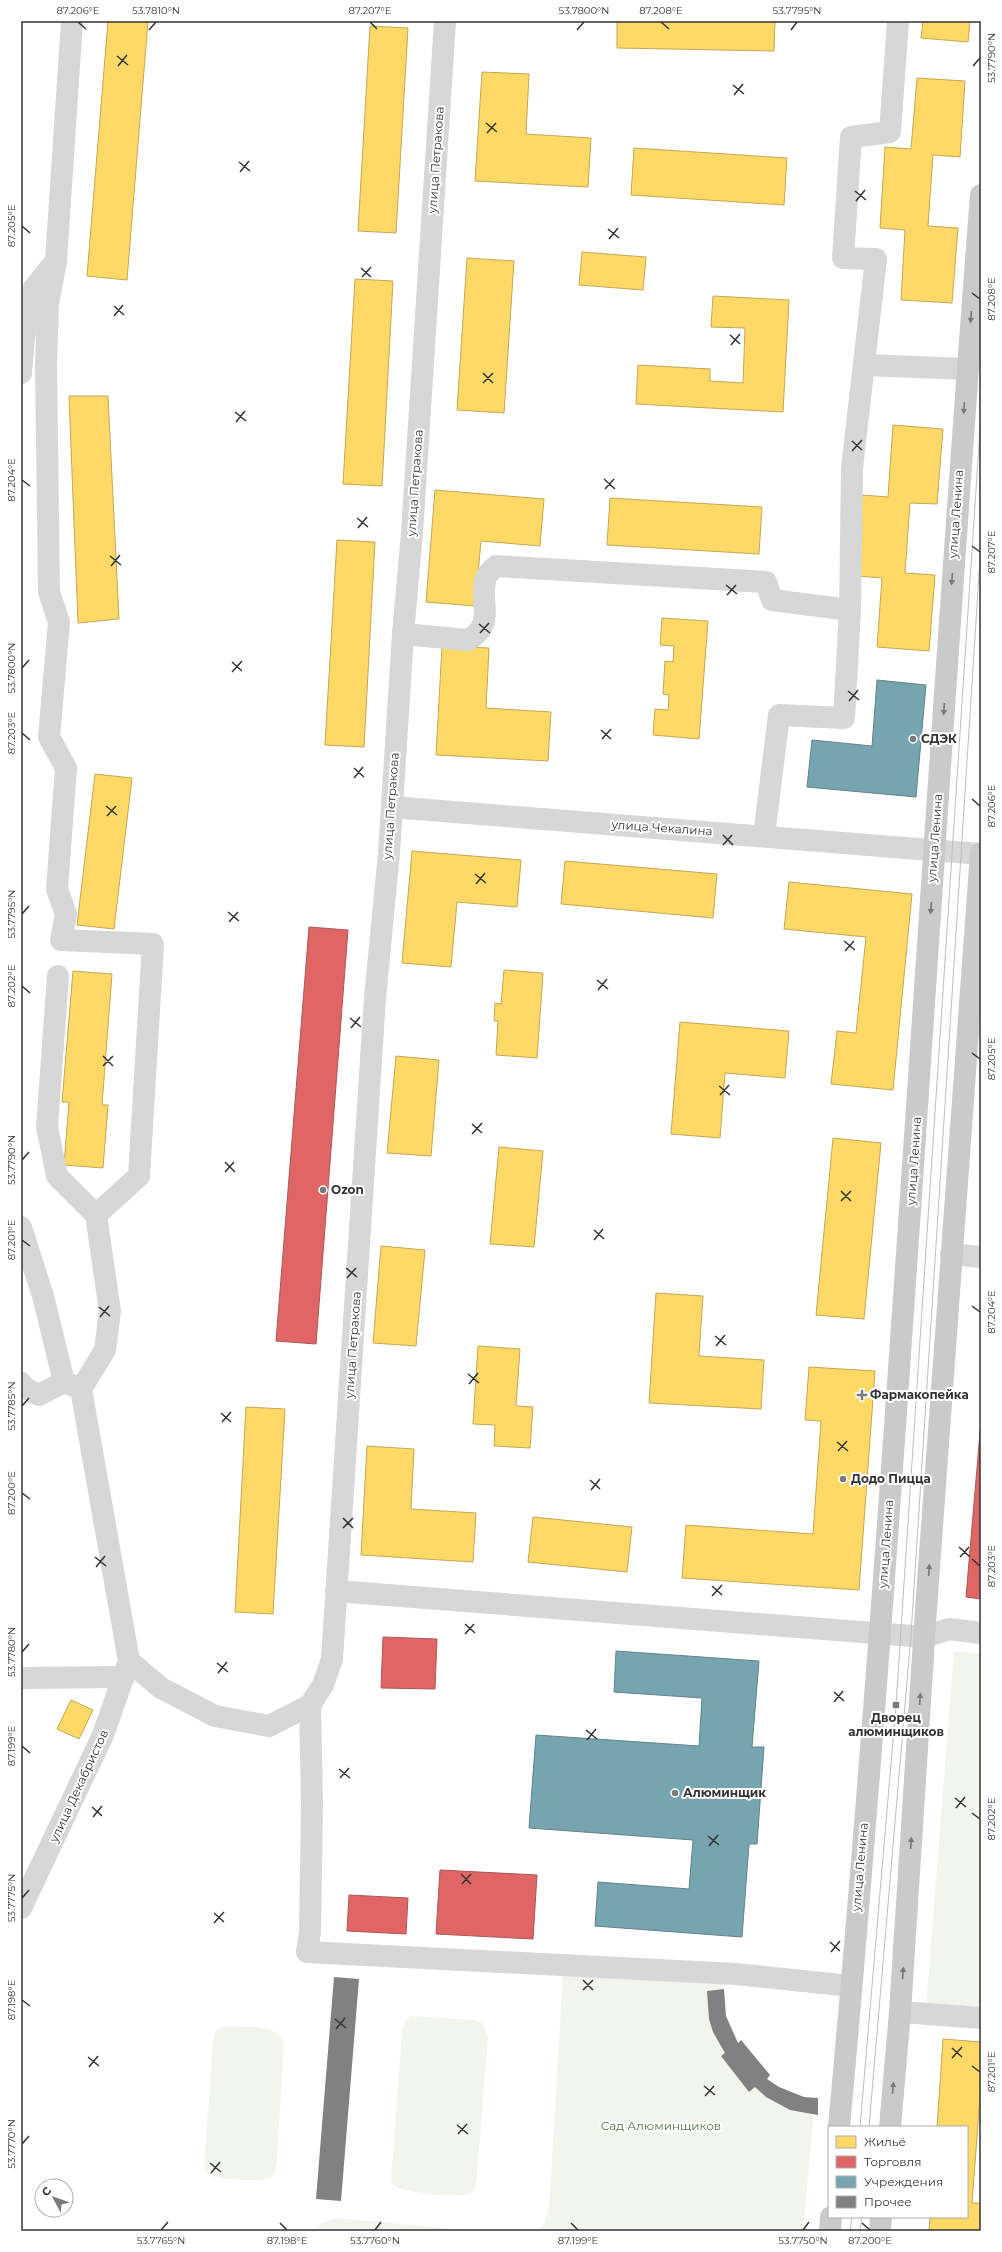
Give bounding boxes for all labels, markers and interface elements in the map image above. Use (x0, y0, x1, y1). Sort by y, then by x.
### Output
text: 87.206°E (56, 4, 100, 17)
text: 53.7810°N (132, 4, 180, 17)
text: 87.207°E (349, 4, 392, 17)
text: 53.7800°N (559, 4, 609, 17)
text: 87.208°E (639, 4, 683, 17)
text: 53.7795°N (773, 4, 821, 17)
text: 53.7790°N (985, 33, 998, 83)
street label: улица Петракова (424, 106, 447, 215)
text: 87.205°E (5, 204, 18, 247)
text: 87.208°E (985, 277, 998, 321)
one-way arrow (968, 311, 975, 323)
one-way arrow (961, 402, 968, 414)
street label: улица Петракова (403, 429, 426, 538)
text: 87.204°E (5, 458, 18, 502)
street label: улица Ленина (945, 469, 966, 560)
text: 87.207°E (985, 530, 998, 573)
one-way arrow (948, 573, 955, 585)
text: 53.7800°N (5, 643, 18, 693)
one-way arrow (940, 703, 947, 715)
text: 87.203°E (5, 711, 18, 754)
place label: СДЭК (921, 731, 957, 746)
marker: СДЭК (908, 734, 918, 744)
street label: улица Петракова (379, 752, 402, 861)
text: 87.206°E (985, 784, 998, 828)
street label: улица Ленина (924, 793, 945, 884)
street label: улица Чекалина (610, 816, 713, 839)
text: 53.7795°N (5, 890, 18, 938)
one-way arrow (927, 902, 934, 914)
text: 87.202°E (5, 964, 18, 1007)
text: 87.205°E (985, 1037, 998, 1080)
street label: улица Ленина (903, 1116, 924, 1207)
text: 53.7790°N (5, 1135, 18, 1185)
place label: Ozon (331, 1182, 364, 1197)
marker: Ozon (318, 1185, 328, 1195)
text: 87.201°E (5, 1219, 18, 1260)
text: 87.204°E (985, 1290, 998, 1334)
street label: улица Петракова (341, 1291, 364, 1400)
text: 53.7785°N (5, 1381, 18, 1431)
place label: Фармакопейка (870, 1387, 969, 1402)
marker: Фармакопейка (857, 1390, 867, 1400)
text: 87.200°E (5, 1471, 18, 1515)
place label: Додо Пицца (851, 1471, 931, 1486)
marker: Додо Пицца (838, 1474, 848, 1484)
street label: улица Ленина (875, 1499, 896, 1590)
text: 87.203°E (985, 1544, 998, 1587)
one-way arrow (926, 1564, 933, 1576)
text: 53.7780°N (5, 1627, 18, 1677)
one-way arrow (917, 1693, 924, 1705)
marker: Дворец алюминщиков (891, 1700, 901, 1710)
place label: Дворец алюминщиков (848, 1710, 944, 1739)
text: 87.199°E (5, 1725, 18, 1766)
street label: улица Декабристов (45, 1727, 111, 1845)
place label: Алюминщик (683, 1785, 766, 1800)
marker: Алюминщик (670, 1788, 680, 1798)
text: 87.202°E (985, 1797, 998, 1840)
street label: улица Ленина (848, 1822, 871, 1913)
one-way arrow (908, 1837, 915, 1849)
text: 53.7775°N (5, 1874, 18, 1922)
one-way arrow (900, 1966, 906, 1979)
text: 87.198°E (5, 1979, 18, 2020)
text: 87.201°E (985, 2051, 998, 2092)
one-way arrow (890, 2082, 897, 2094)
park label: Сад Алюминщиков (601, 2118, 721, 2133)
text: 53.7770°N (5, 2119, 18, 2169)
legend (828, 2126, 968, 2218)
text: Жильё (864, 2134, 906, 2149)
text: Торговля (864, 2154, 921, 2169)
text: Учреждения (864, 2174, 943, 2189)
north arrow (34, 2178, 74, 2218)
text: С (39, 2184, 54, 2199)
text: Прочее (864, 2194, 912, 2209)
text: 53.7765°N (137, 2234, 185, 2247)
text: 87.198°E (267, 2234, 308, 2247)
text: 53.7760°N (350, 2234, 400, 2247)
text: 87.199°E (558, 2234, 599, 2247)
text: 53.7750°N (778, 2234, 828, 2247)
text: 87.200°E (848, 2234, 892, 2247)

